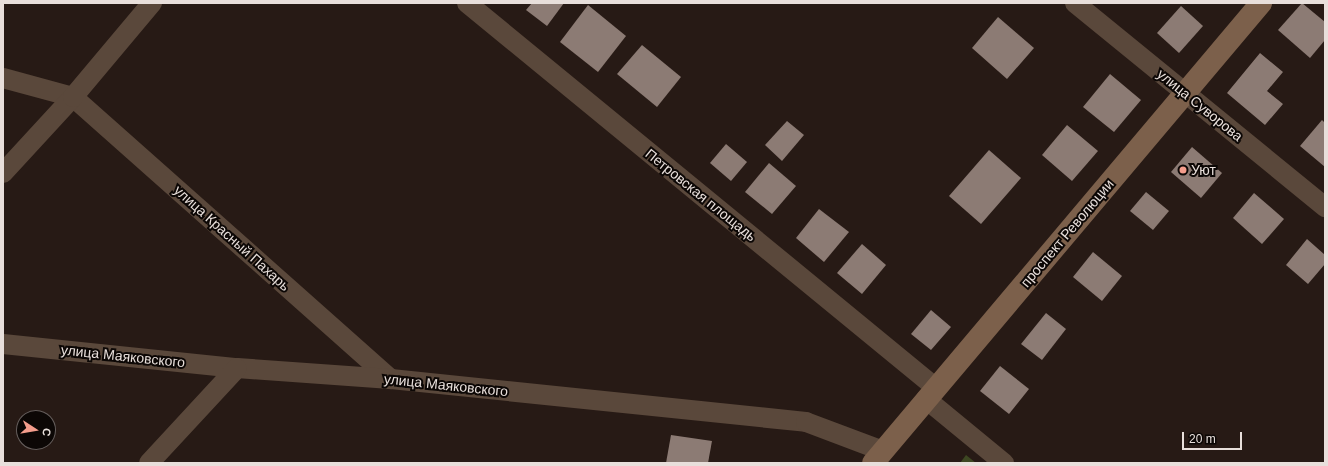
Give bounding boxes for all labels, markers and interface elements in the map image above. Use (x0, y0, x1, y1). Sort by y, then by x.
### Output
street label: улица Суворова (1154, 65, 1246, 145)
street label: Петровская площадь (642, 145, 760, 245)
place label: Уют (1191, 162, 1216, 178)
marker: Уют (1178, 165, 1188, 175)
street label: проспект Революции (1017, 176, 1117, 290)
street label: улица Красный Пахарь (171, 182, 293, 294)
street label: улица Маяковского (60, 341, 186, 371)
street label: улица Маяковского (383, 370, 509, 400)
north arrow (16, 410, 56, 450)
scale bar (1184, 424, 1244, 450)
text: С (40, 427, 53, 437)
text: 20 m (1189, 432, 1216, 446)

